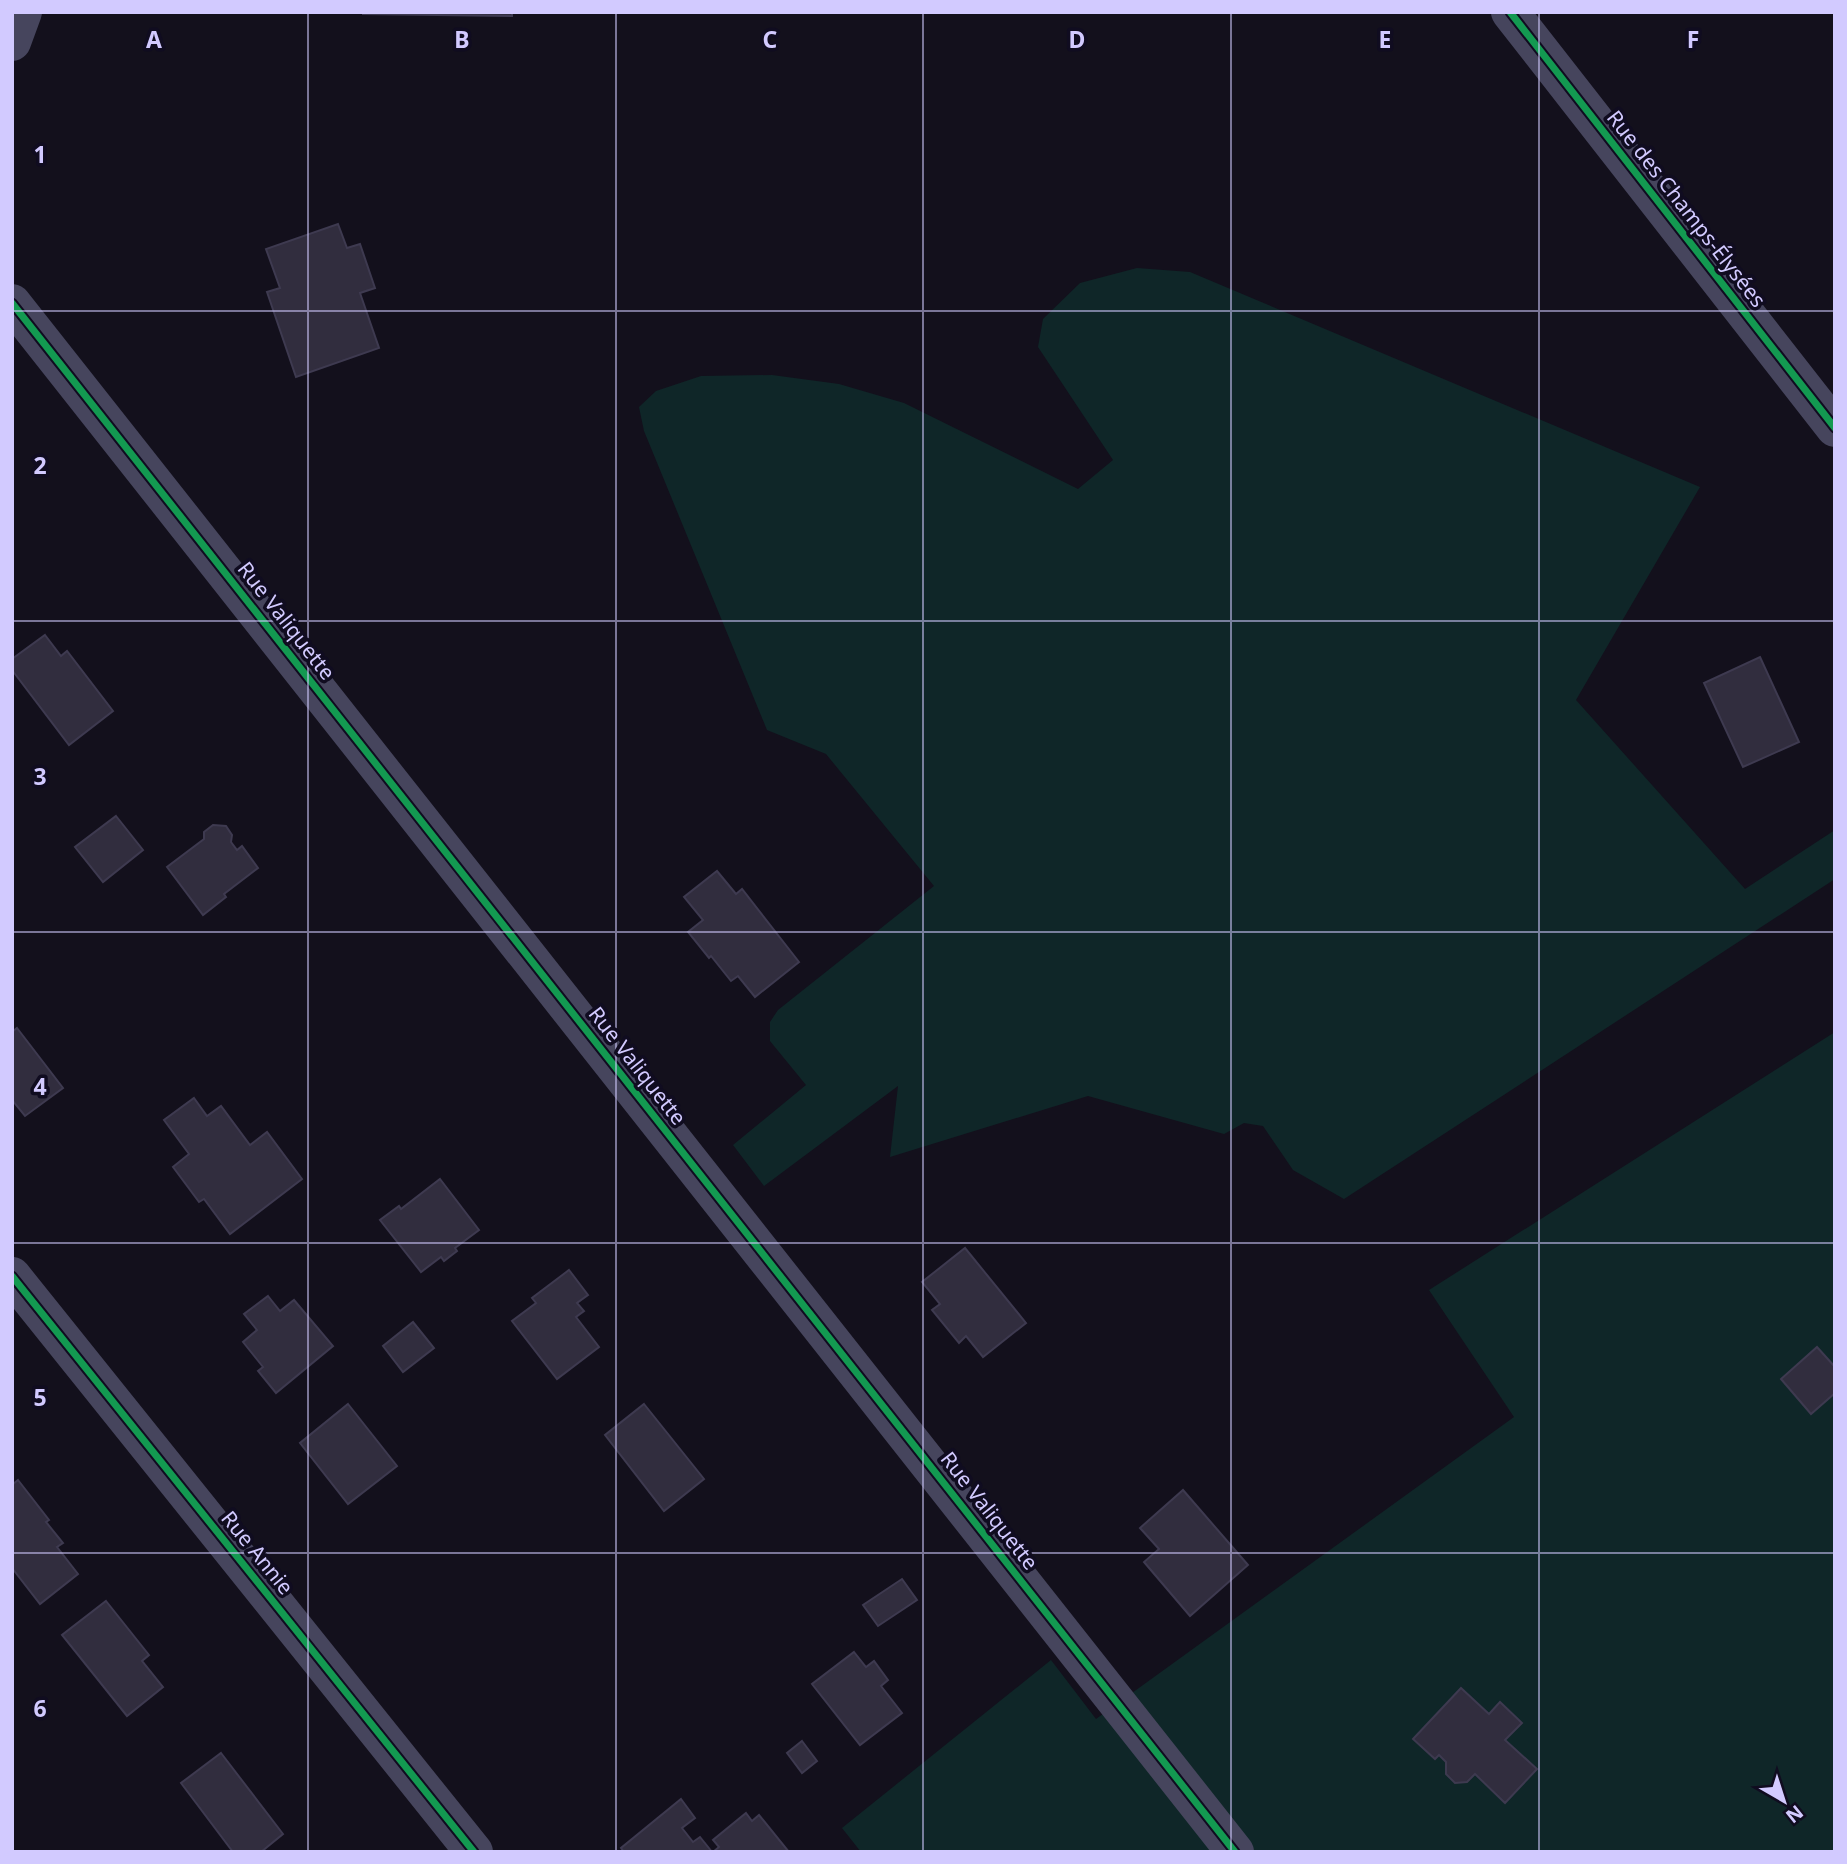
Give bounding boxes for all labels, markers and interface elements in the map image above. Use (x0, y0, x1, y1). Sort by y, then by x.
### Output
text: A (146, 23, 162, 55)
text: B (454, 23, 470, 55)
text: C (763, 23, 778, 55)
text: D (1069, 23, 1085, 55)
text: E (1379, 23, 1391, 55)
text: F (1687, 23, 1699, 55)
street label: Rue des Champs-Élysées (1601, 104, 1773, 313)
text: 1 (33, 138, 47, 170)
text: 2 (33, 449, 47, 481)
street label: Rue Valiquette (232, 555, 342, 685)
text: 3 (33, 760, 47, 792)
street label: Rue Valiquette (583, 1000, 693, 1130)
text: 4 (33, 1070, 47, 1102)
text: 5 (33, 1381, 47, 1413)
street label: Rue Valiquette (935, 1445, 1045, 1575)
street label: Rue Annie (215, 1505, 300, 1600)
text: 6 (33, 1692, 47, 1724)
north arrow (1749, 1766, 1819, 1836)
text: N (1781, 1799, 1809, 1829)

